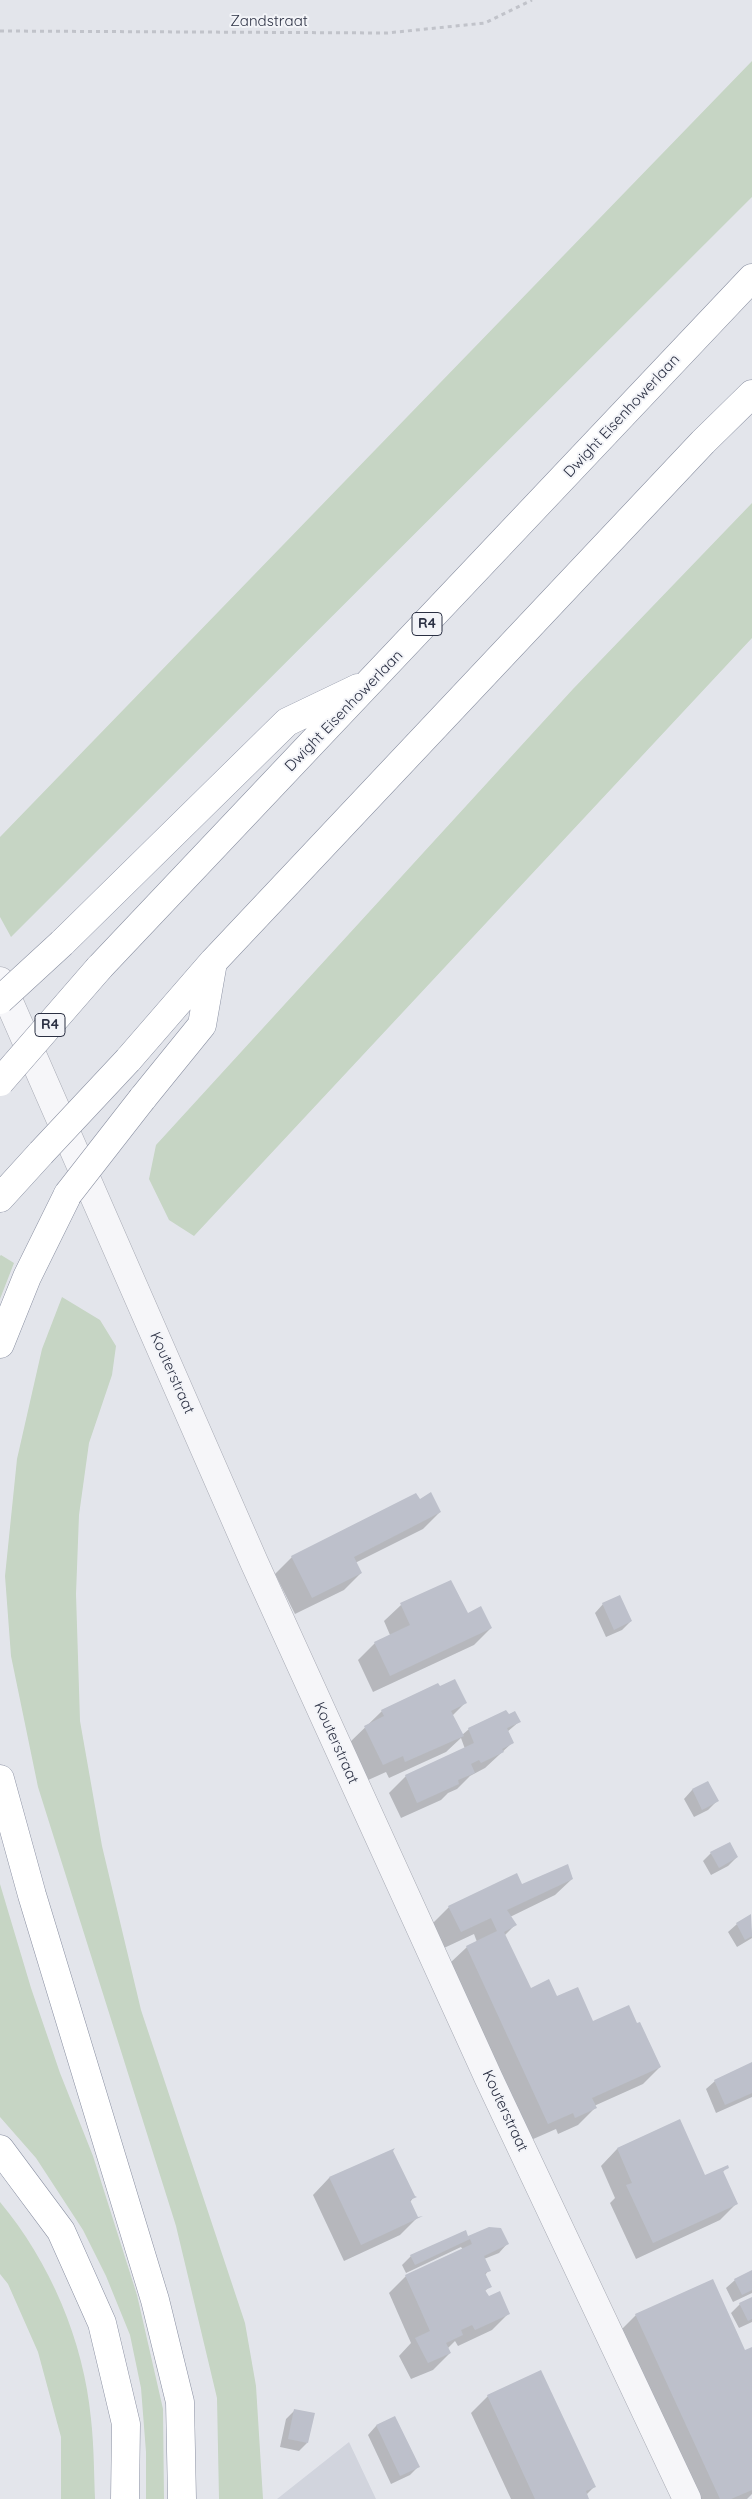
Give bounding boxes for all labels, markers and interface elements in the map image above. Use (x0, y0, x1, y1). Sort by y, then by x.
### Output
street label: Zandstraat (230, 12, 308, 30)
street label: Dwight Eisenhowerlaan (560, 351, 684, 481)
road number: R4 (412, 612, 442, 636)
street label: Dwight Eisenhowerlaan (281, 647, 407, 775)
road number: R4 (35, 1014, 65, 1036)
street label: Kouterstraat (146, 1329, 198, 1417)
street label: Kouterstraat (310, 1699, 362, 1787)
street label: Kouterstraat (478, 2067, 532, 2155)

